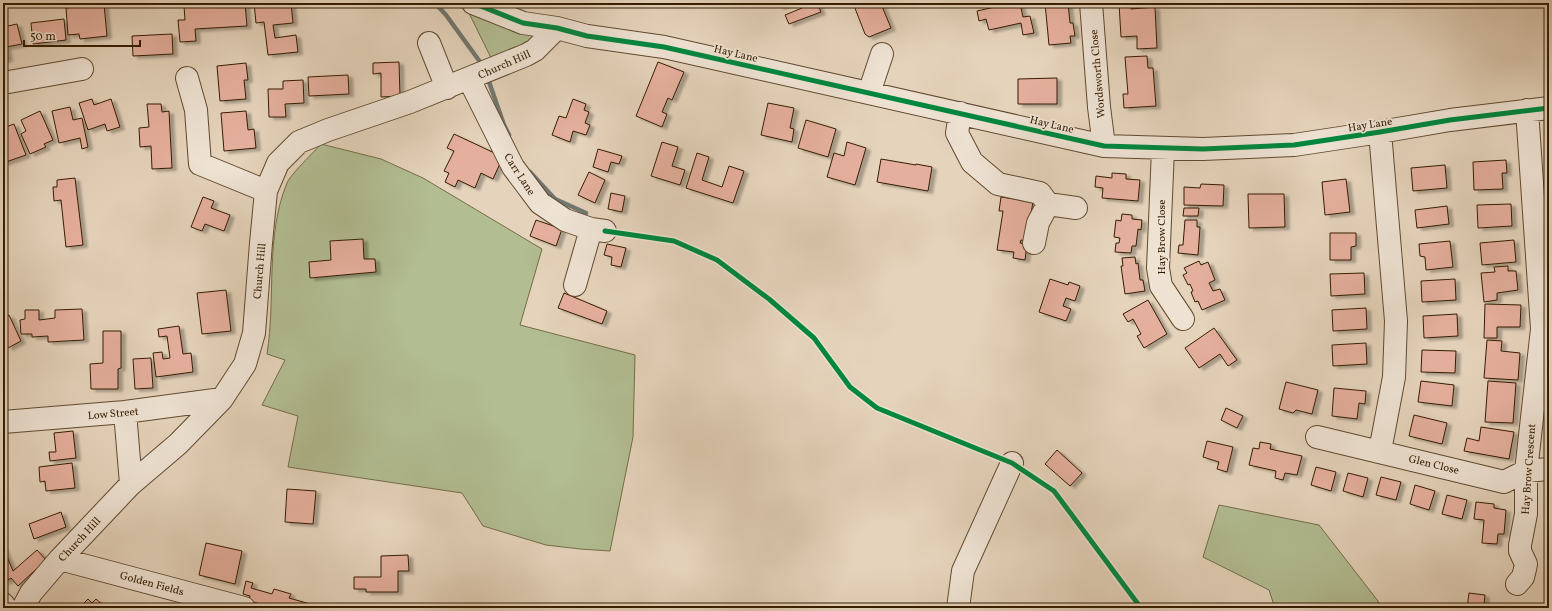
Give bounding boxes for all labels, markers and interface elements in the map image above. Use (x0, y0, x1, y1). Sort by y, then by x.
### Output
scale bar (24, 22, 140, 48)
text: 50 m (30, 29, 56, 45)
street label: Wordsworth Close (1087, 29, 1110, 119)
street label: Hay Lane (712, 42, 759, 67)
street label: Church Hill (476, 47, 533, 84)
street label: Hay Lane (1028, 113, 1075, 138)
street label: Hay Lane (1347, 115, 1393, 136)
street label: Carr Lane (500, 151, 538, 199)
street label: Hay Brow Close (1155, 199, 1170, 275)
street label: Church Hill (251, 243, 270, 300)
street label: Low Street (87, 405, 139, 424)
street label: Hay Brow Crescent (1519, 423, 1540, 515)
street label: Glen Close (1407, 452, 1460, 479)
street label: Church Hill (55, 514, 105, 566)
street label: Golden Fields (118, 569, 186, 600)

